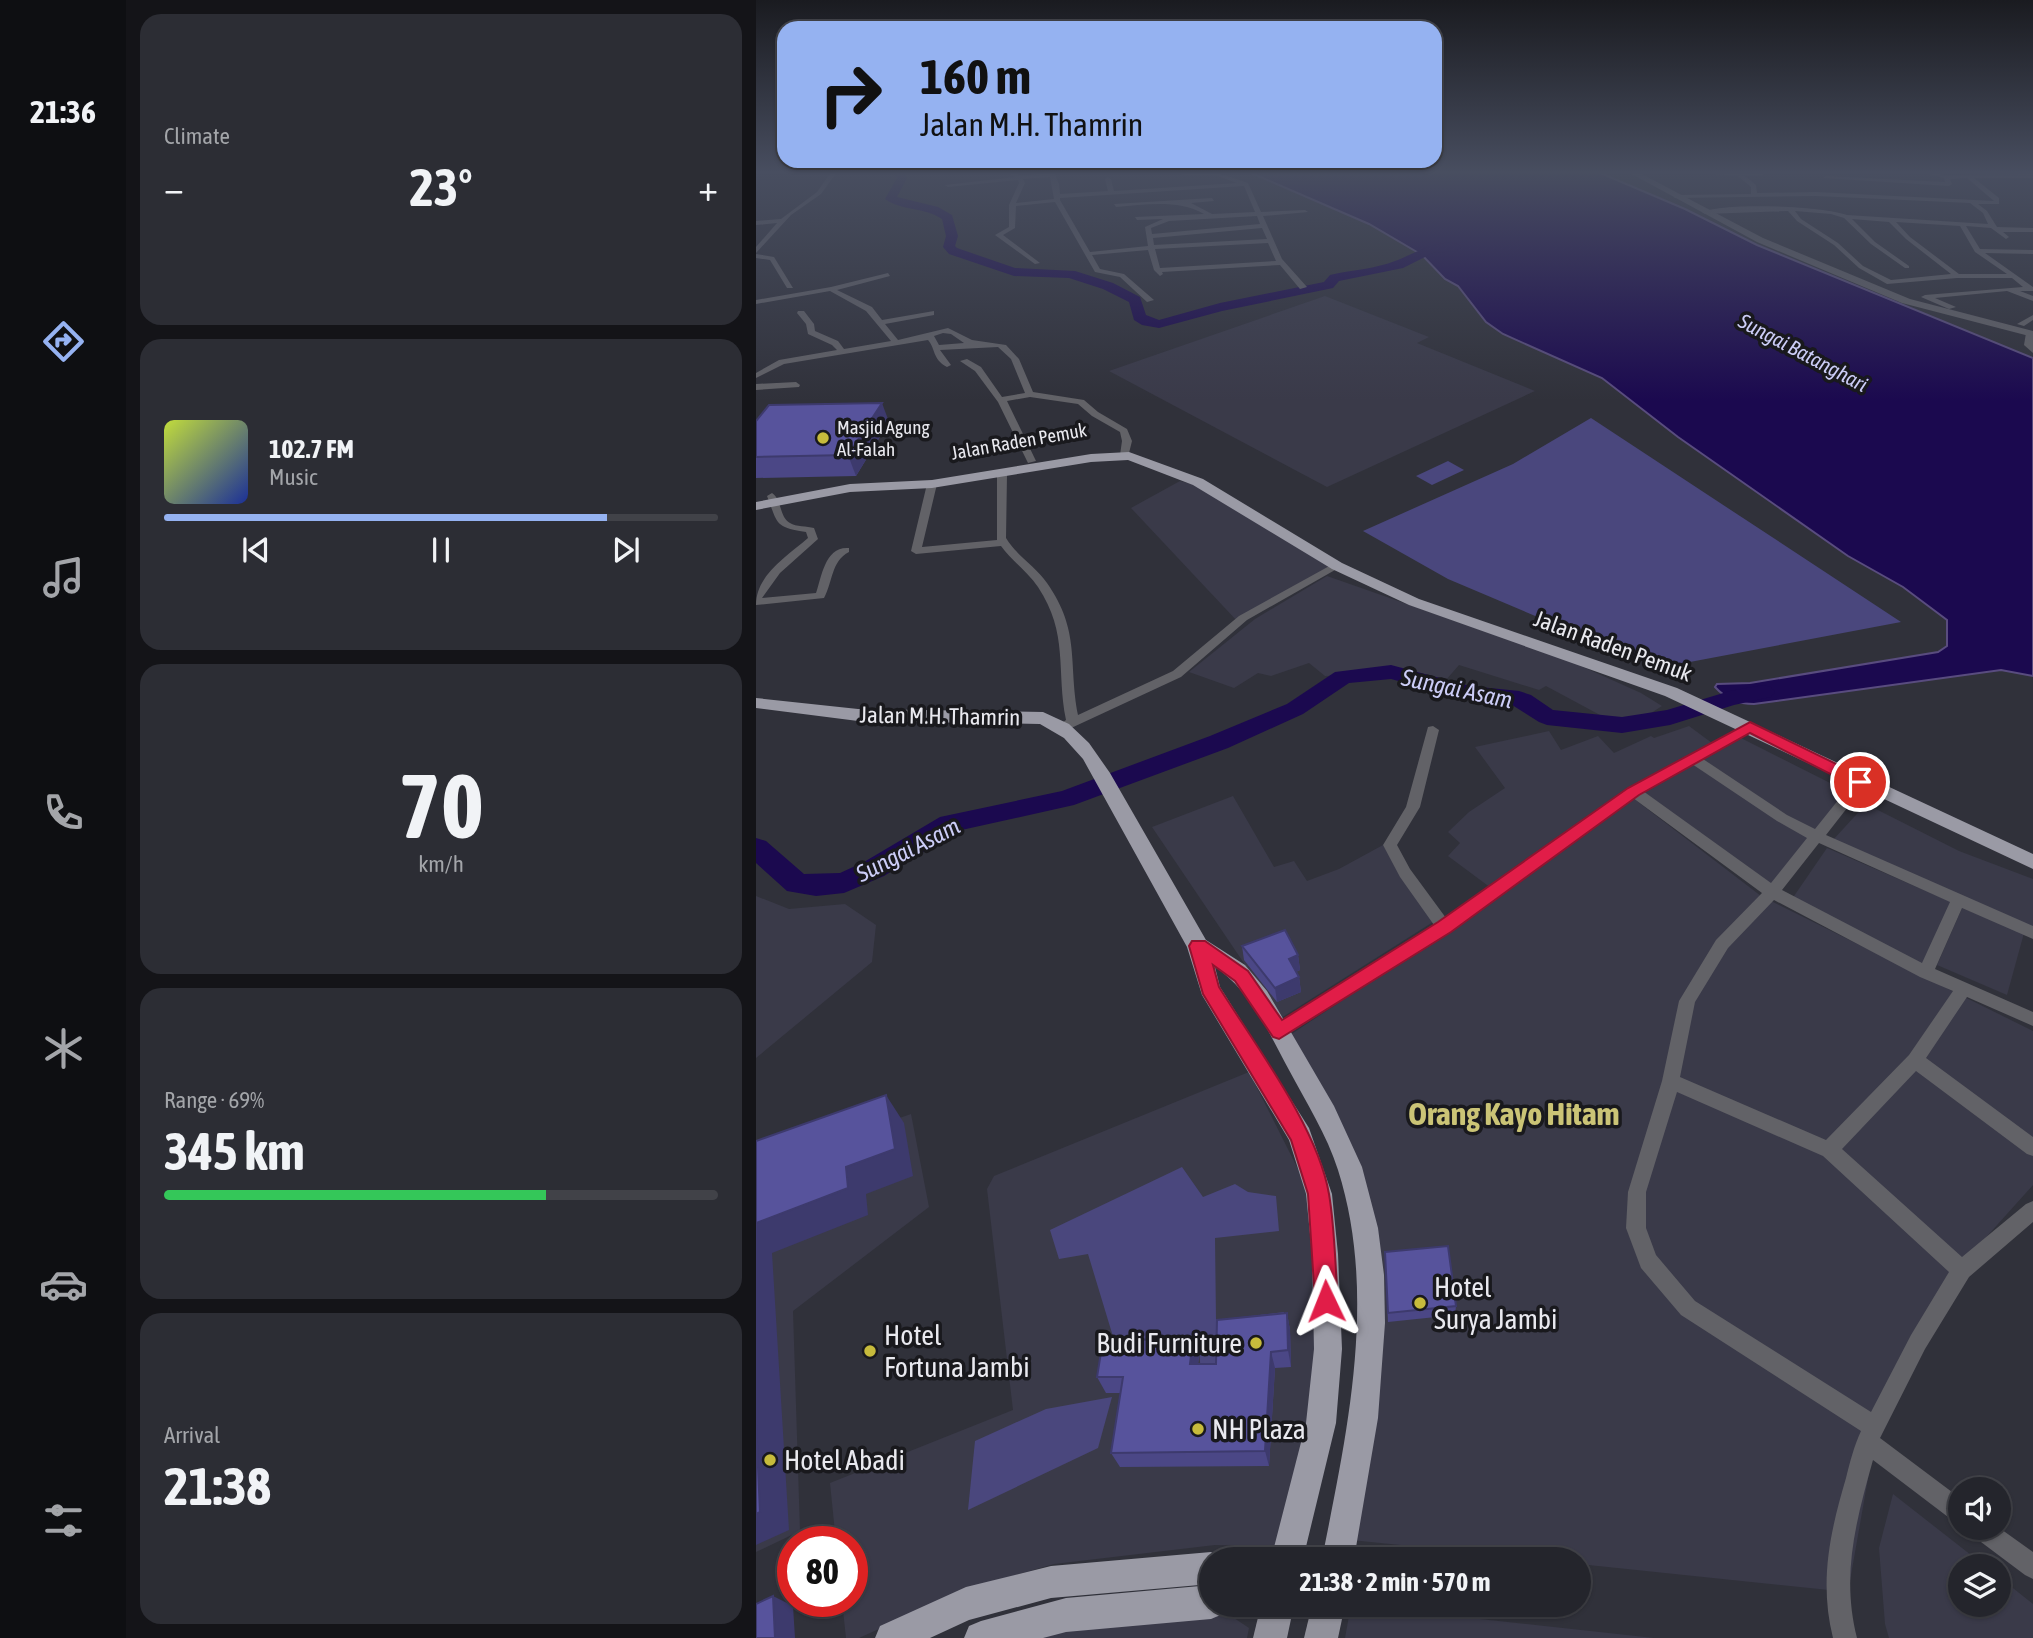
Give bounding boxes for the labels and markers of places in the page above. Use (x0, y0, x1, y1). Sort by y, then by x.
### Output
place label: Masjid Agung Al-Falah (837, 416, 930, 460)
marker: Masjid Agung Al-Falah (815, 430, 831, 446)
pin (1830, 752, 1890, 812)
place label: Hotel Surya Jambi (1434, 1271, 1558, 1335)
marker: Hotel Surya Jambi (1412, 1295, 1428, 1311)
place label: Hotel Fortuna Jambi (884, 1319, 1030, 1383)
place label: Budi Furniture (1096, 1327, 1242, 1359)
marker: Budi Furniture (1248, 1335, 1264, 1351)
marker: Hotel Fortuna Jambi (862, 1343, 878, 1359)
place label: NH Plaza (1212, 1413, 1306, 1445)
marker: NH Plaza (1190, 1421, 1206, 1437)
place label: Hotel Abadi (784, 1444, 905, 1476)
marker: Hotel Abadi (762, 1452, 778, 1468)

